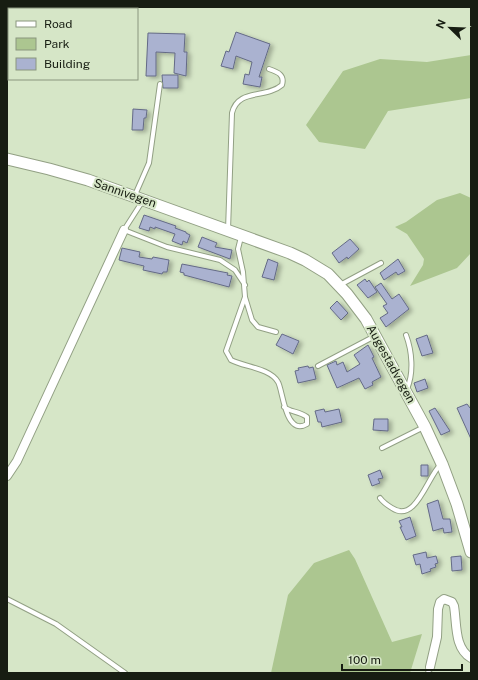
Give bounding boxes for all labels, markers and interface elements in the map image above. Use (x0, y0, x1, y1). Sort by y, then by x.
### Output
legend (8, 8, 138, 80)
north arrow (430, 8, 470, 48)
text: Road (44, 17, 72, 31)
text: N (434, 18, 448, 30)
text: Park (44, 37, 70, 51)
text: Building (44, 57, 90, 71)
street label: Sannivegen (92, 176, 158, 210)
street label: Augestadvegen (364, 322, 418, 406)
scale bar (342, 646, 462, 672)
text: 100 m (348, 653, 381, 667)

